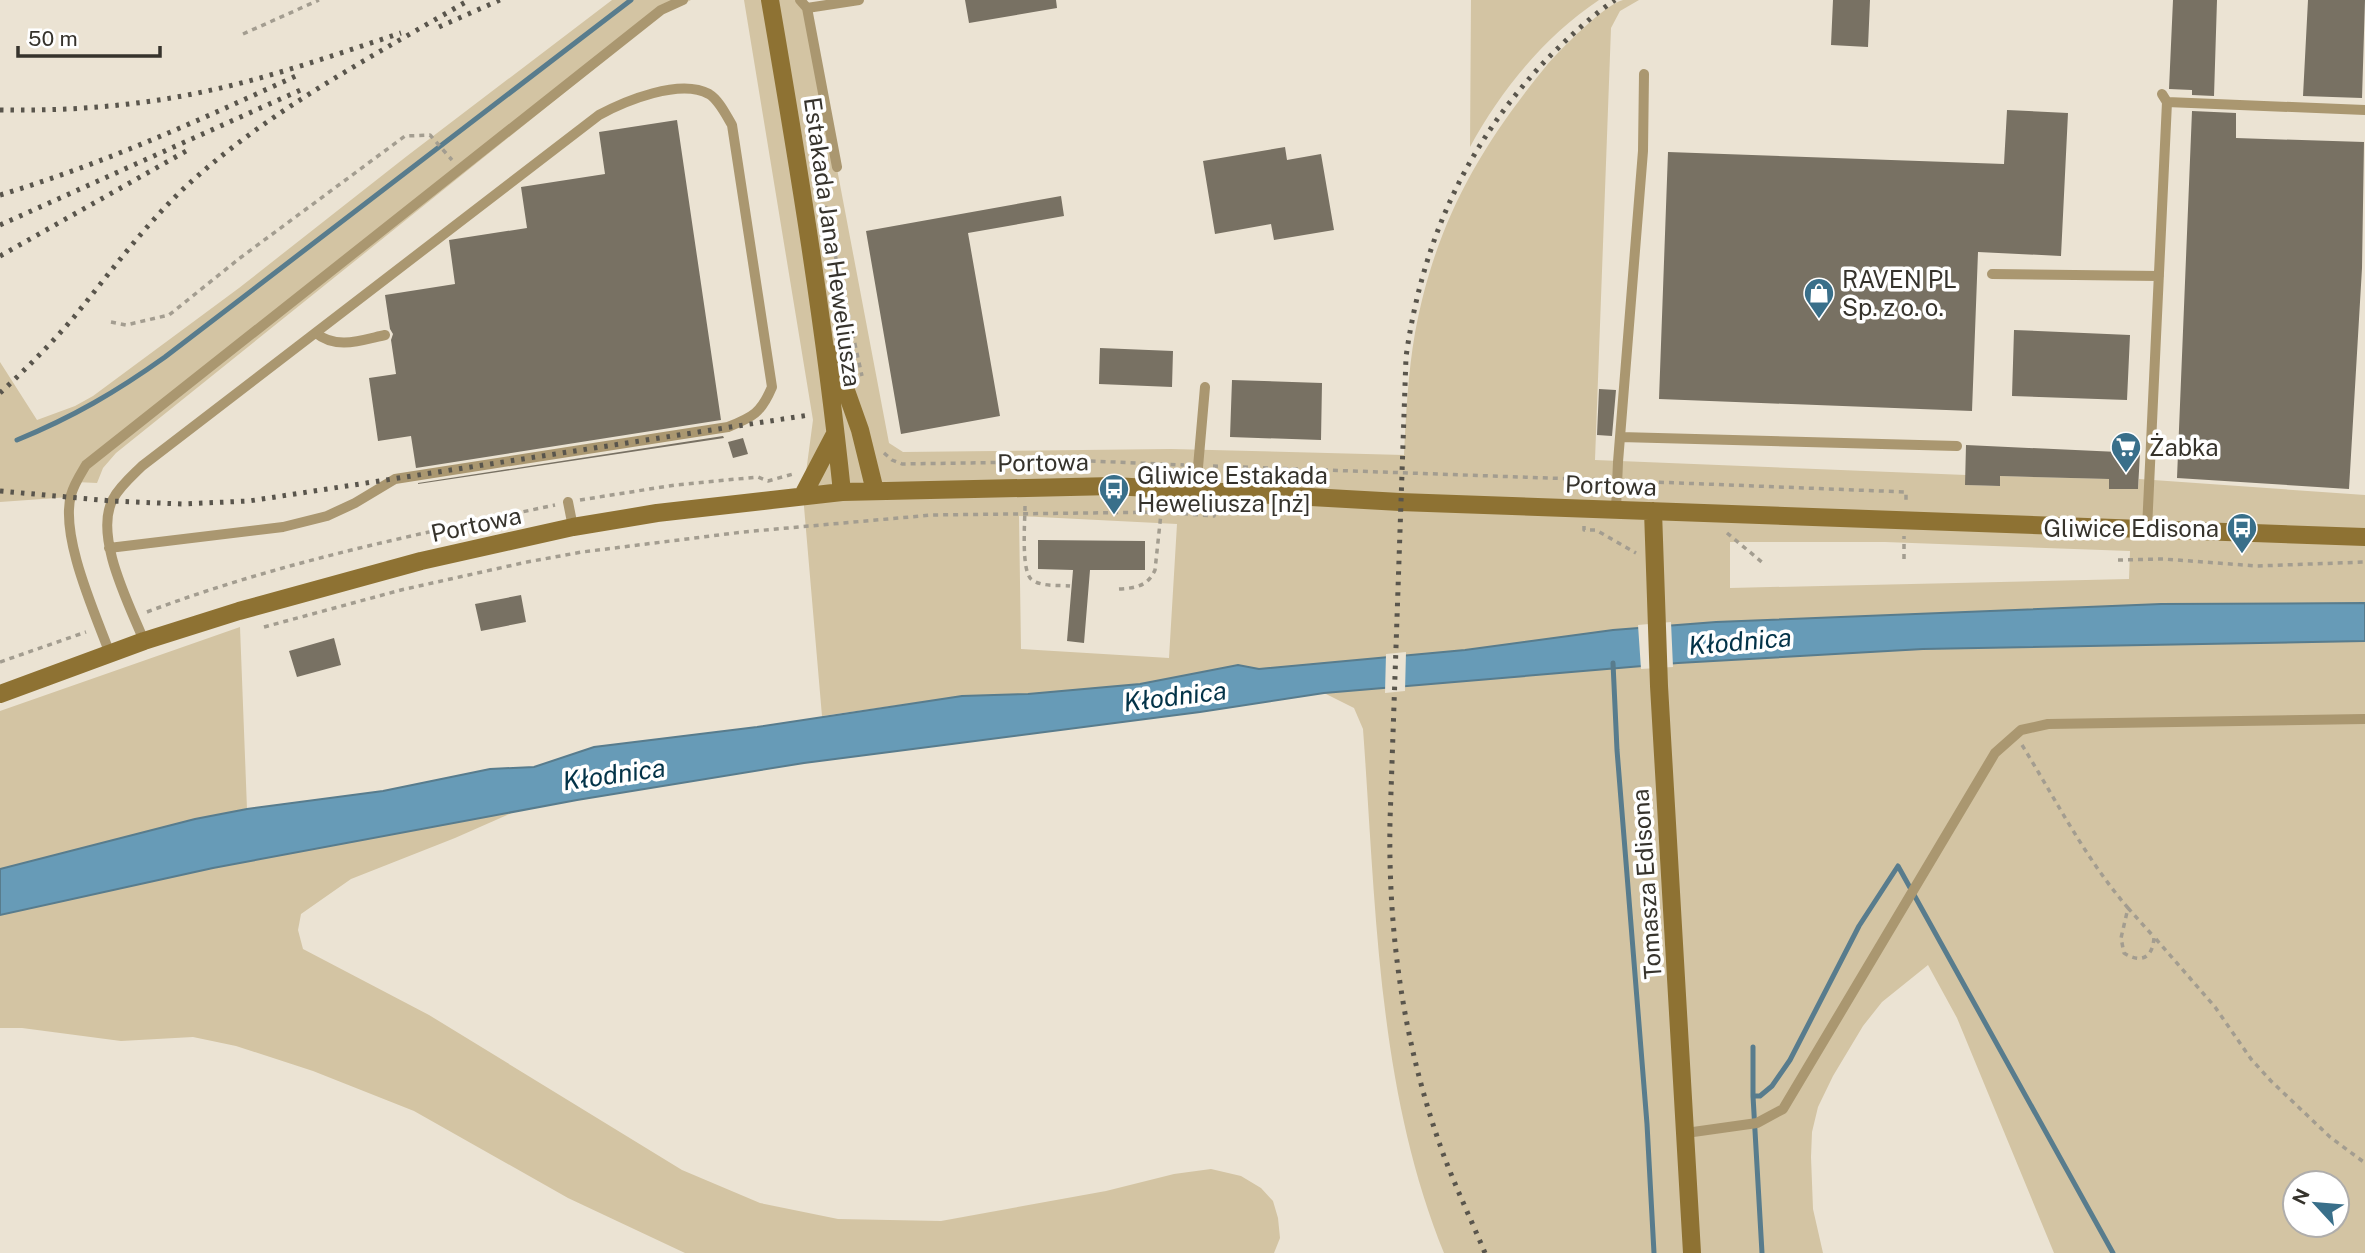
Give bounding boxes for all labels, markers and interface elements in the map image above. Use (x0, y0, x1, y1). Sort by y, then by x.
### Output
scale bar (18, 14, 159, 58)
text: 50 m (28, 26, 78, 51)
street label: Estakada Jana Heweliusza (799, 95, 867, 389)
place label: RAVEN PL Sp. z o. o. (1842, 265, 1957, 321)
shop icon: RAVEN PL Sp. z o. o. (1802, 276, 1836, 320)
supermarket icon: Żabka (2109, 430, 2143, 474)
place label: Żabka (2149, 433, 2218, 461)
street label: Portowa (997, 447, 1089, 477)
place label: Gliwice Estakada Heweliusza [nż] (1137, 461, 1328, 517)
street label: Portowa (1565, 469, 1657, 501)
bus stop icon: Gliwice Estakada Heweliusza [nż] (1097, 472, 1131, 516)
street label: Portowa (428, 501, 524, 547)
bus stop icon: Gliwice Edisona (2225, 511, 2259, 555)
place label: Gliwice Edisona (2043, 514, 2219, 542)
water label: Kłodnica (1687, 621, 1793, 661)
water label: Kłodnica (1122, 674, 1228, 718)
water label: Kłodnica (561, 751, 667, 797)
street label: Tomasza Edisona (1625, 788, 1667, 980)
north arrow (2281, 1169, 2351, 1239)
text: N (2288, 1185, 2314, 1208)

